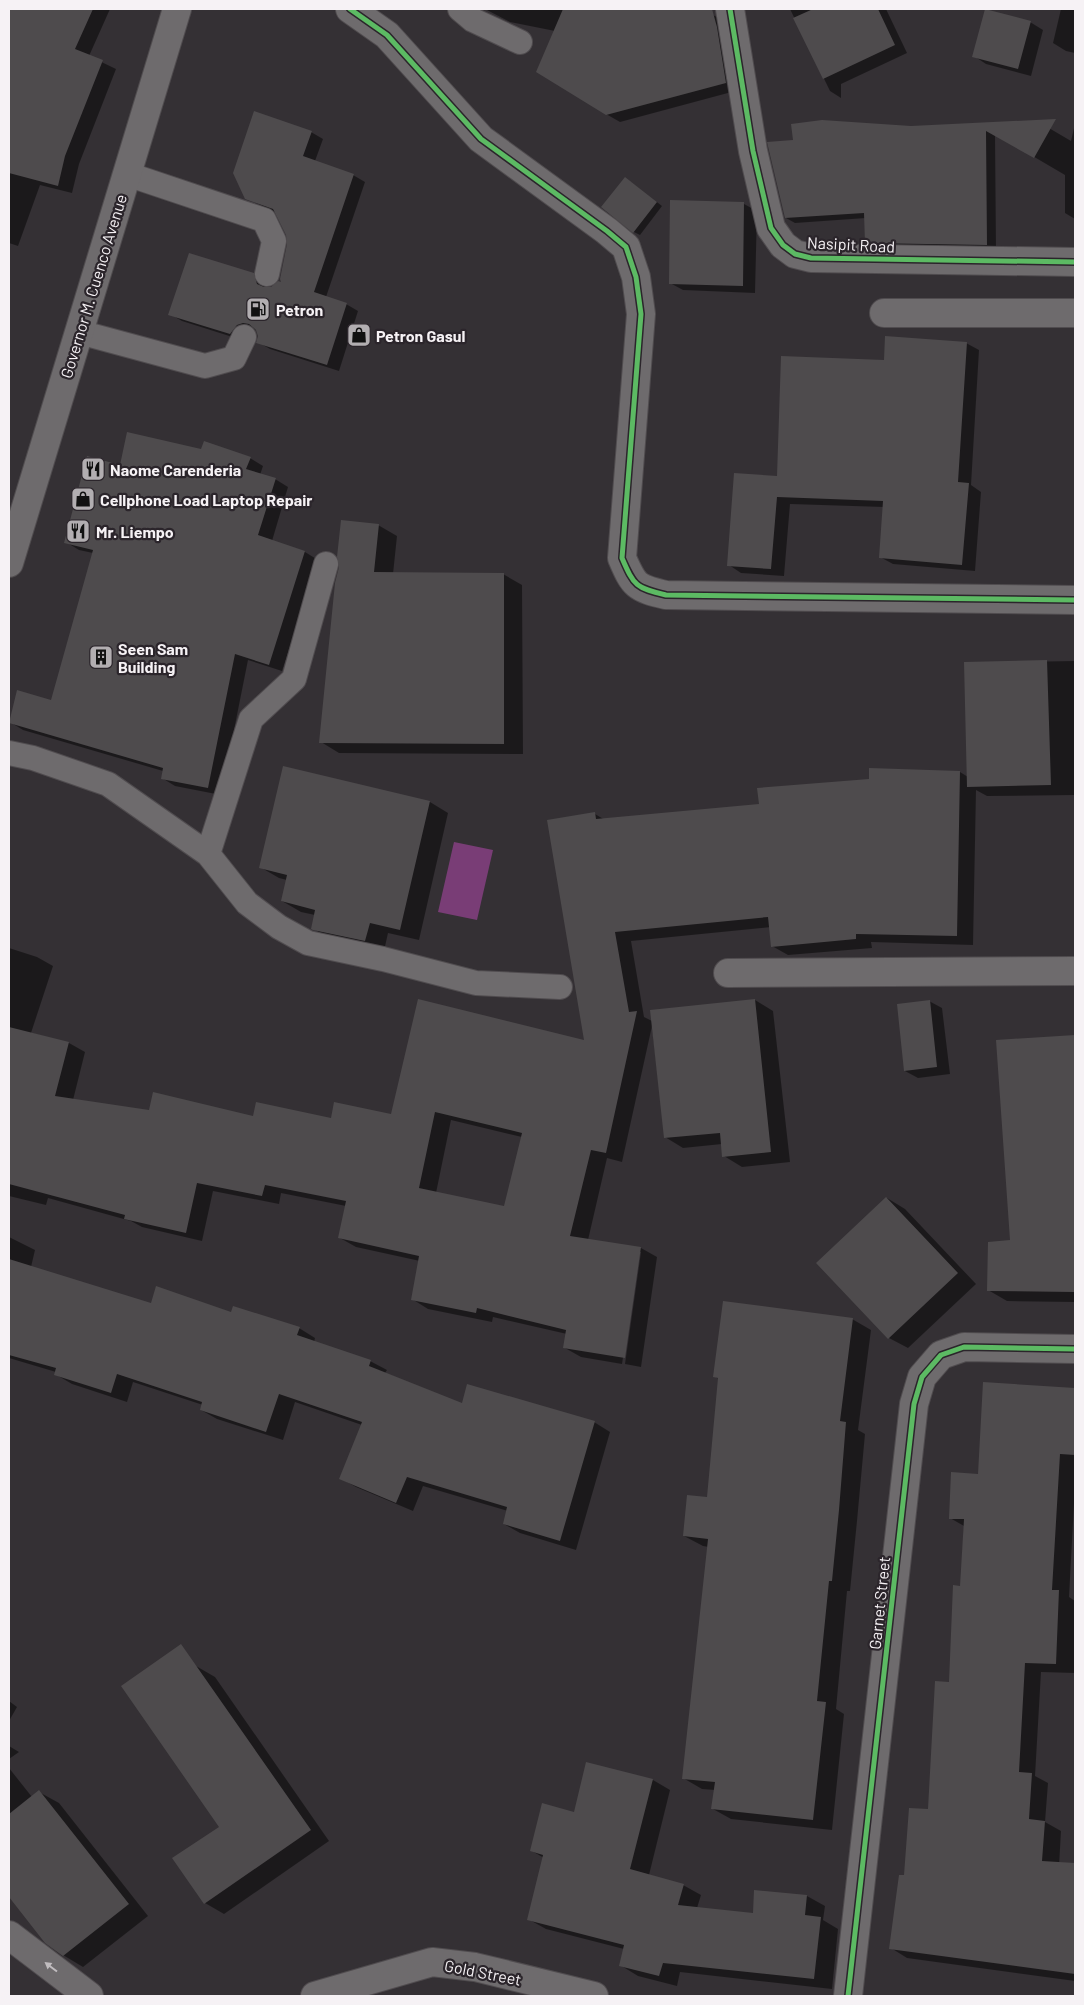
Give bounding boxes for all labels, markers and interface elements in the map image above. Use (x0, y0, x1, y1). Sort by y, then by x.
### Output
street label: Governor M. Cuenco Avenue (56, 192, 130, 380)
street label: Nasipit Road (807, 232, 895, 256)
fuel station icon: Petron (245, 296, 271, 322)
place label: Petron (276, 300, 323, 319)
shop icon: Petron Gasul (346, 322, 372, 348)
place label: Petron Gasul (376, 326, 465, 345)
restaurant icon: Naome Carenderia (80, 456, 106, 482)
place label: Naome Carenderia (110, 460, 241, 479)
shop icon: Cellphone Load Laptop Repair (70, 486, 96, 512)
place label: Cellphone Load Laptop Repair (100, 490, 312, 509)
restaurant icon: Mr. Liempo (65, 518, 91, 544)
place label: Mr. Liempo (96, 522, 174, 541)
place label: Seen Sam Building (118, 639, 188, 676)
building icon: Seen Sam Building (88, 644, 114, 670)
street label: Garnet Street (865, 1556, 893, 1650)
street label: Gold Street (443, 1955, 523, 1989)
one-way arrow (45, 1961, 58, 1972)

